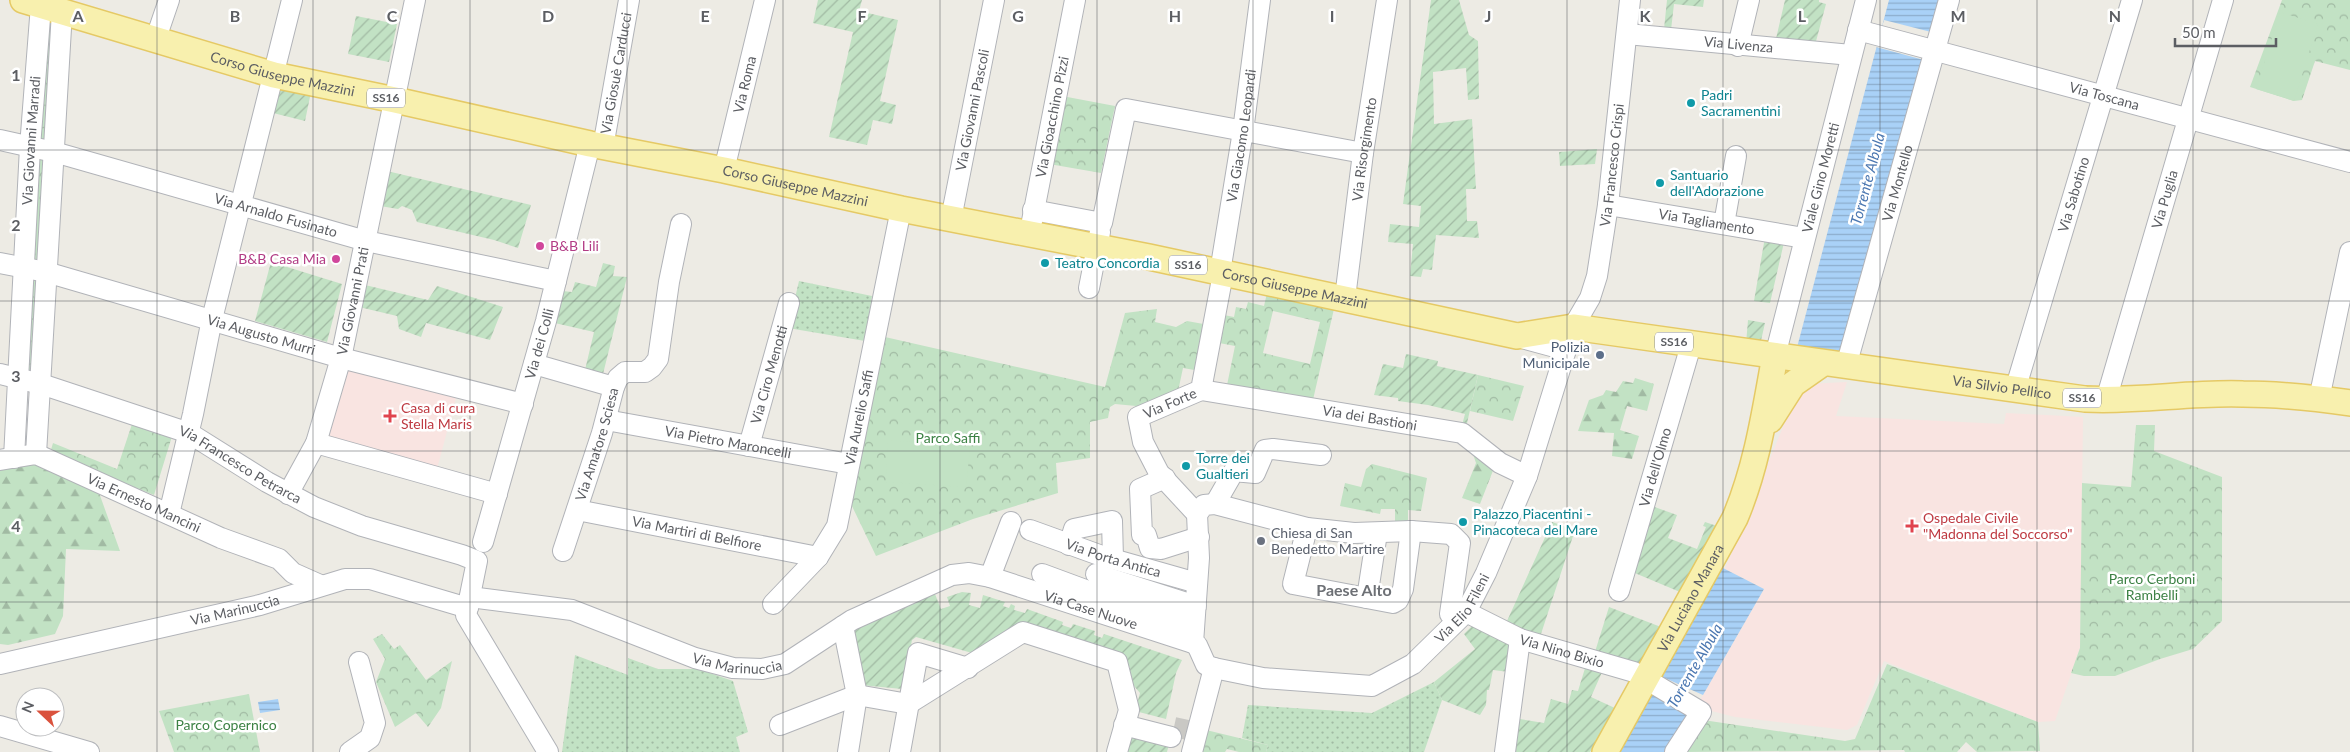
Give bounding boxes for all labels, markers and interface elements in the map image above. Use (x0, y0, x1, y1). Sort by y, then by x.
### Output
text: A (71, 6, 84, 25)
text: B (230, 6, 240, 25)
text: C (387, 6, 398, 25)
text: D (542, 6, 554, 25)
text: E (700, 6, 710, 25)
text: F (857, 6, 867, 25)
text: G (1012, 6, 1024, 25)
text: H (1169, 6, 1181, 25)
text: I (1330, 6, 1334, 25)
text: J (1485, 6, 1491, 25)
text: K (1640, 6, 1652, 25)
text: L (1798, 6, 1807, 25)
text: M (1950, 6, 1966, 25)
text: N (2109, 6, 2121, 25)
street label: Via Giosuè Carducci (596, 11, 635, 135)
scale bar (2175, 15, 2276, 47)
text: 50 m (2182, 23, 2216, 41)
street label: Via Livenza (1703, 32, 1774, 56)
street label: Corso Giuseppe Mazzini (208, 47, 356, 99)
street label: Via Giovanni Pascoli (952, 48, 992, 172)
street label: Via Roma (729, 54, 759, 115)
street label: Via Gioacchino Pizzi (1032, 55, 1072, 179)
text: 1 (11, 65, 21, 84)
street label: Via Giacomo Leopardi (1223, 68, 1259, 203)
street label: Via Giovanni Marradi (18, 75, 43, 205)
street label: Via Toscana (2067, 78, 2141, 113)
place label: Padri Sacramentini (1701, 86, 1781, 119)
road number: SS16 (367, 89, 405, 108)
street label: Via Risorgimento (1348, 96, 1380, 202)
marker: Padri Sacramentini (1685, 97, 1697, 109)
street label: Via Francesco Crispi (1596, 103, 1627, 228)
street label: Viale Gino Moretti (1798, 121, 1842, 234)
water label: Torrente Albula (1846, 130, 1888, 227)
street label: Via Montello (1878, 143, 1916, 223)
street label: Via Sabotino (2054, 155, 2092, 234)
street label: Corso Giuseppe Mazzini (721, 161, 870, 210)
place label: Santuario dell'Adorazione (1670, 166, 1764, 199)
street label: Via Puglia (2148, 168, 2181, 231)
marker: Santuario dell'Adorazione (1654, 177, 1666, 189)
street label: Via Arnaldo Fusinato (212, 189, 340, 240)
street label: Via Tagliamento (1657, 205, 1756, 238)
text: 2 (11, 215, 21, 234)
place label: B&B Lili (550, 237, 599, 254)
marker: B&B Lili (534, 240, 546, 252)
street label: Via Giovanni Prati (333, 245, 372, 357)
place label: B&B Casa Mia (238, 250, 326, 267)
marker: B&B Casa Mia (330, 253, 342, 265)
place label: Teatro Concordia (1055, 254, 1160, 271)
road number: SS16 (1169, 256, 1207, 274)
marker: Teatro Concordia (1039, 257, 1051, 269)
street label: Corso Giuseppe Mazzini (1221, 264, 1369, 312)
street label: Via dei Colli (521, 307, 557, 381)
street label: Via Augusto Murri (205, 310, 317, 358)
street label: Via Ciro Menotti (747, 323, 790, 426)
road number: SS16 (1655, 332, 1693, 352)
place label: Polizia Municipale (1523, 338, 1590, 371)
marker: Polizia Municipale (1594, 349, 1606, 361)
text: 3 (11, 366, 21, 385)
street label: Via Aurelio Saffi (840, 368, 876, 467)
street label: Via Silvio Pellico (1951, 371, 2053, 402)
street label: Via Forte (1141, 384, 1199, 422)
street label: Via Amatore Sciesa (571, 386, 621, 503)
road number: SS16 (2063, 388, 2101, 408)
place label: Casa di cura Stella Maris (401, 399, 475, 432)
street label: Via dei Bastioni (1321, 401, 1418, 433)
marker: Casa di cura Stella Maris (383, 409, 397, 423)
street label: Via Francesco Petrarca (177, 421, 304, 507)
street label: Via Pietro Maroncelli (664, 422, 793, 461)
street label: Via dell'Olmo (1635, 425, 1674, 509)
park label: Parco Saffi (916, 429, 980, 446)
place label: Torre dei Gualtieri (1196, 449, 1250, 482)
marker: Torre dei Gualtieri (1180, 460, 1192, 472)
street label: Via Ernesto Mancini (85, 469, 204, 536)
place label: Palazzo Piacentini - Pinacoteca del Mare (1473, 505, 1598, 538)
place label: Ospedale Civile "Madonna del Soccorso" (1923, 509, 2073, 542)
street label: Via Martiri di Belfiore (631, 512, 763, 554)
text: 4 (11, 516, 21, 535)
marker: Palazzo Piacentini - Pinacoteca del Mare (1457, 516, 1469, 528)
marker: Ospedale Civile "Madonna del Soccorso" (1905, 519, 1919, 533)
place label: Chiesa di San Benedetto Martire (1271, 524, 1384, 557)
street label: Via Porta Antica (1063, 535, 1163, 580)
marker: Chiesa di San Benedetto Martire (1255, 535, 1267, 547)
street label: Via Luciano Manara (1653, 541, 1727, 655)
street label: Via Elio Fileni (1431, 570, 1492, 646)
park label: Parco Cerboni Rambelli (2109, 570, 2195, 603)
district label: Paese Alto (1316, 580, 1392, 599)
street label: Via Case Nuove (1042, 586, 1140, 632)
street label: Via Marinuccia (189, 591, 281, 629)
water label: Torrente Albula (1663, 620, 1726, 711)
street label: Via Nino Bixio (1518, 630, 1606, 671)
street label: Via Marinuccia (691, 649, 784, 677)
north arrow (15, 687, 65, 737)
text: N (18, 699, 37, 715)
park label: Parco Copernico (175, 716, 277, 733)

